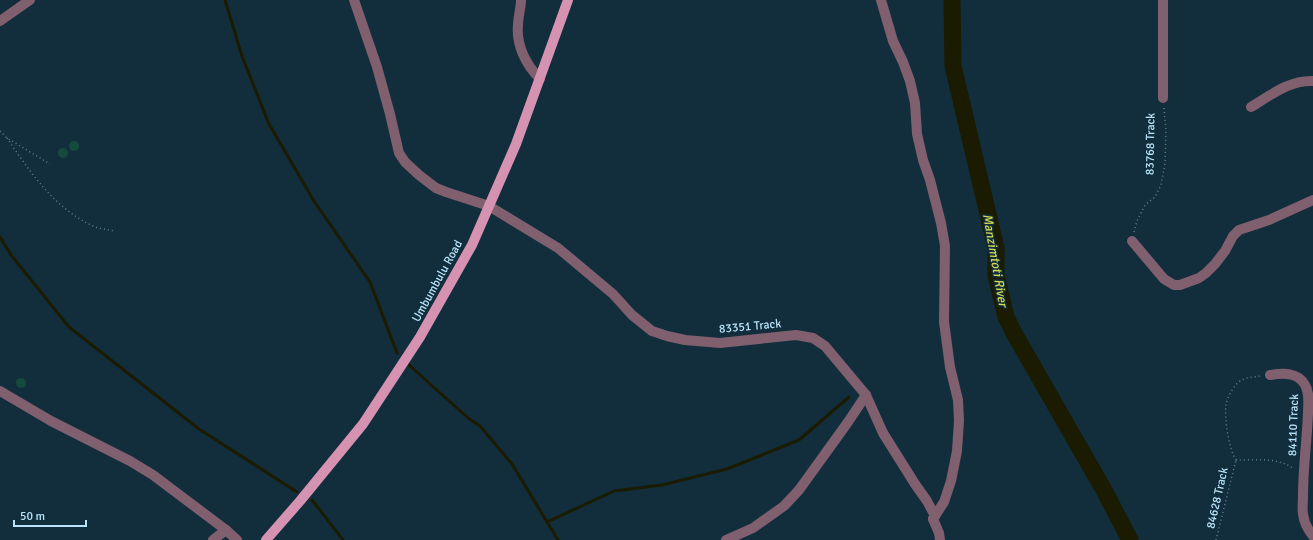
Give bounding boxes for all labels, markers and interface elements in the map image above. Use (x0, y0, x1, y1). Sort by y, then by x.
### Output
street label: 83768 Track (1142, 113, 1159, 175)
water label: Manzimtoti River (979, 212, 1011, 310)
street label: Umbumbulu Road (409, 238, 466, 325)
street label: 83351 Track (718, 316, 782, 337)
street label: 84110 Track (1285, 394, 1302, 456)
street label: 84628 Track (1203, 466, 1232, 530)
scale bar (14, 502, 86, 528)
text: 50 m (20, 509, 45, 524)

